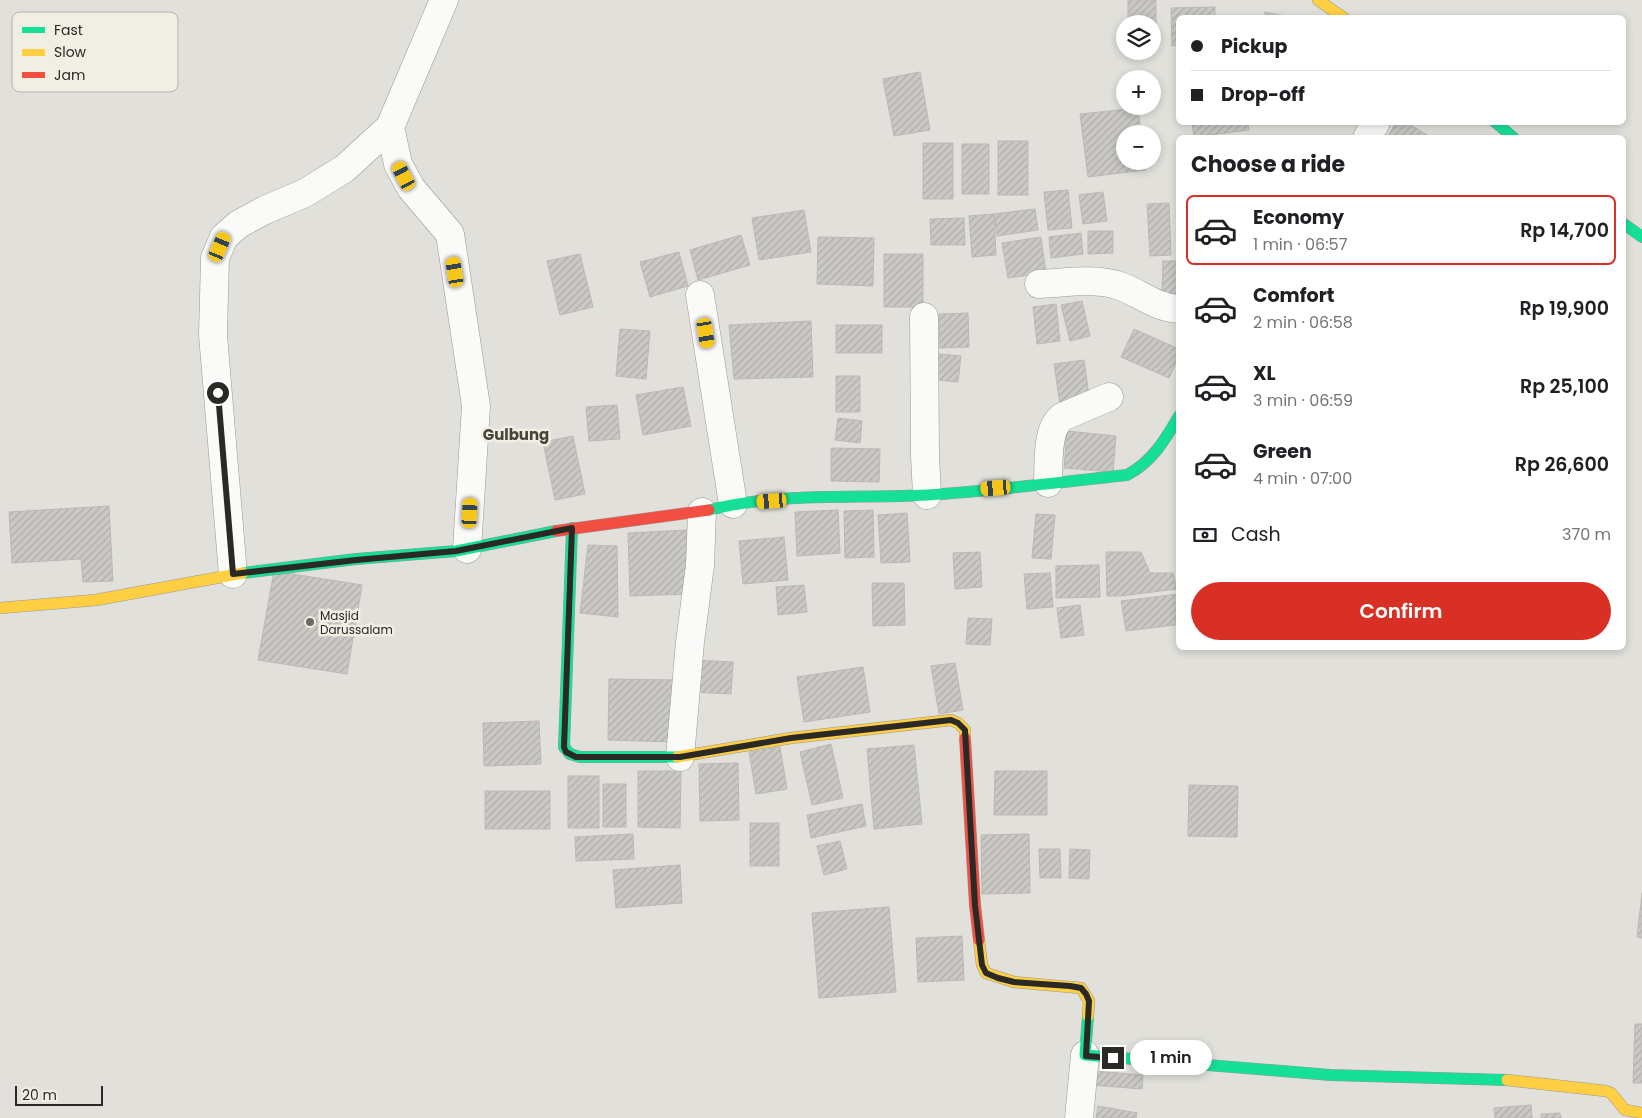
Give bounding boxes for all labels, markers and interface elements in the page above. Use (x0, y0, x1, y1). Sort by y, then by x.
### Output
legend (12, 12, 178, 92)
map controls (1116, 15, 1161, 170)
button: layers (1116, 15, 1161, 60)
text: Fast (54, 20, 83, 40)
text: Pickup (1221, 33, 1287, 60)
text: Slow (54, 42, 87, 62)
text: Jam (54, 65, 85, 85)
button: + (1116, 70, 1161, 115)
text: Drop-off (1221, 81, 1305, 108)
button: − (1116, 125, 1161, 170)
text: Choose a ride (1191, 149, 1345, 180)
car (390, 159, 417, 193)
text: Economy (1253, 204, 1344, 231)
icon: car (1193, 208, 1238, 253)
text: Rp 14,700 (1520, 217, 1609, 244)
car (207, 230, 232, 264)
text: 1 min · 06:57 (1253, 233, 1347, 256)
car (445, 256, 464, 288)
text: Comfort (1253, 282, 1335, 309)
icon: car (1193, 286, 1238, 331)
text: Rp 19,900 (1519, 295, 1609, 322)
text: 2 min · 06:58 (1253, 311, 1353, 334)
car (696, 317, 715, 349)
text: XL (1253, 360, 1276, 387)
icon: car (1193, 364, 1238, 409)
text: Rp 25,100 (1520, 373, 1609, 400)
route start (207, 382, 229, 404)
text: 3 min · 06:59 (1253, 389, 1353, 412)
district label: Gulbung (483, 424, 549, 445)
text: Green (1253, 438, 1312, 465)
icon: car (1193, 442, 1238, 487)
text: Rp 26,600 (1515, 451, 1609, 478)
text: 4 min · 07:00 (1253, 467, 1352, 490)
car (980, 479, 1011, 497)
car (756, 492, 787, 510)
car (461, 498, 478, 528)
icon: cash (1191, 521, 1219, 549)
text: Cash (1231, 521, 1281, 548)
text: 370 m (1562, 523, 1611, 546)
button: Confirm (1191, 582, 1611, 640)
place label: Masjid Darussalam (320, 607, 393, 638)
marker: Masjid Darussalam (304, 616, 316, 628)
callout: 1 min (1130, 1040, 1213, 1076)
text: 1 min (1150, 1046, 1192, 1069)
route end (1102, 1047, 1124, 1069)
scale bar (15, 1083, 102, 1106)
text: 20 m (22, 1085, 57, 1105)

